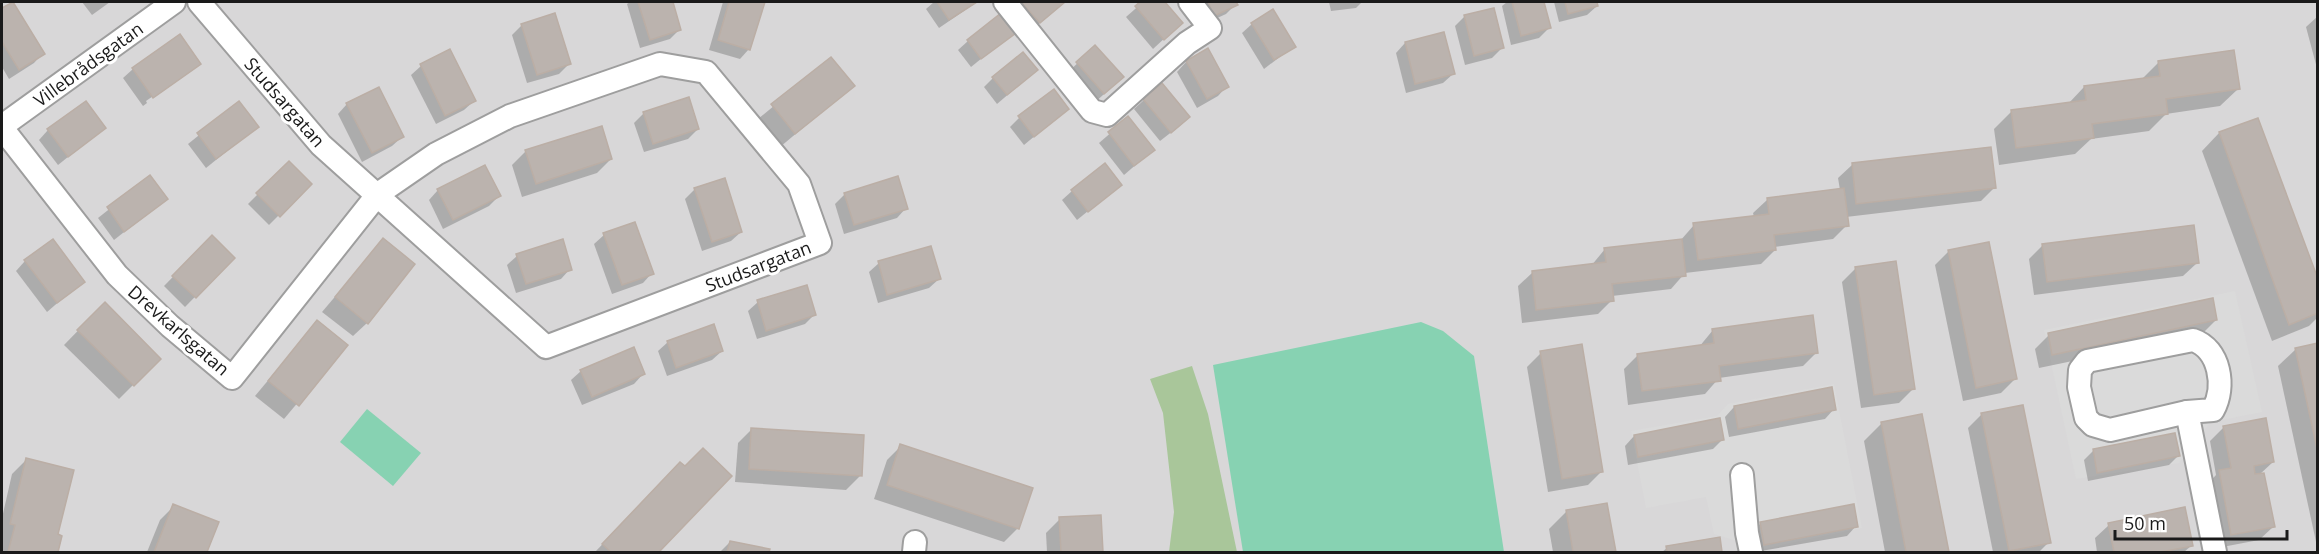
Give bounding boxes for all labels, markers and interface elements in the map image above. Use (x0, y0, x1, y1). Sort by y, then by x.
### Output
street label: Villebrådsgatan (28, 16, 148, 112)
street label: Studsargatan (239, 52, 331, 152)
street label: Studsargatan (702, 235, 814, 297)
street label: Drevkarlsgatan (123, 279, 235, 381)
scale bar (2115, 503, 2288, 541)
text: 50 m (2124, 511, 2166, 535)

